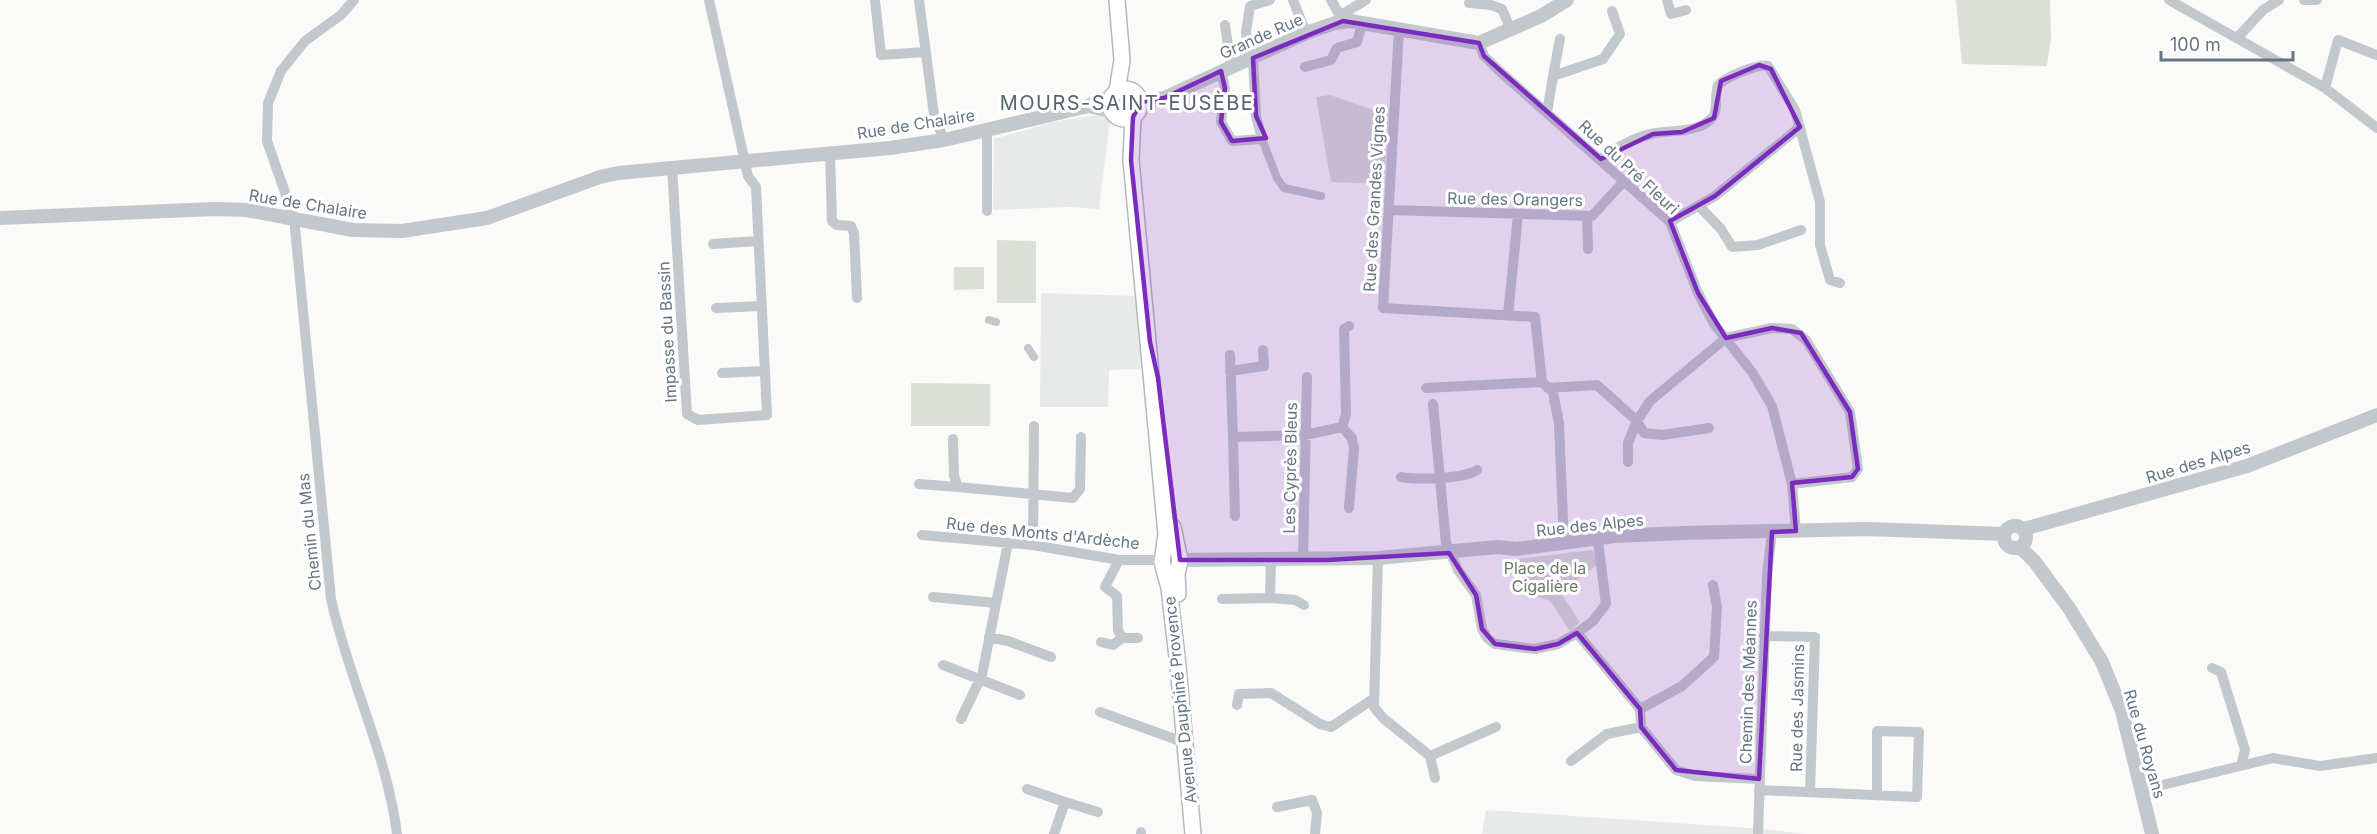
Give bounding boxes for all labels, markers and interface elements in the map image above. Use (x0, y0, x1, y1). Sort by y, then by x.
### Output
street label: Grande Rue (1216, 9, 1306, 63)
scale bar (2161, 24, 2293, 62)
text: 100 m (2170, 34, 2221, 55)
district label: MOURS-SAINT-EUSÈBE (1000, 90, 1254, 115)
street label: Rue de Chalaire (856, 105, 976, 143)
street label: Rue des Grandes Vignes (1359, 106, 1389, 292)
street label: Rue du Pré Fleuri (1575, 116, 1683, 218)
street label: Rue de Chalaire (248, 185, 368, 223)
street label: Rue des Orangers (1447, 188, 1583, 210)
street label: Impasse du Bassin (653, 261, 681, 403)
street label: Les Cyprès Bleus (1279, 402, 1301, 534)
street label: Rue des Alpes (2143, 437, 2253, 487)
street label: Chemin du Mas (293, 472, 325, 592)
street label: Rue des Alpes (1535, 509, 1645, 541)
street label: Rue des Monts d'Ardèche (945, 513, 1141, 553)
park label: Place de la Cigalière (1504, 558, 1586, 596)
street label: Avenue Dauphiné Provence (1159, 595, 1201, 805)
street label: Chemin des Méannes (1735, 600, 1761, 764)
street label: Rue des Jasmins (1786, 644, 1808, 772)
street label: Rue du Royans (2120, 687, 2170, 801)

